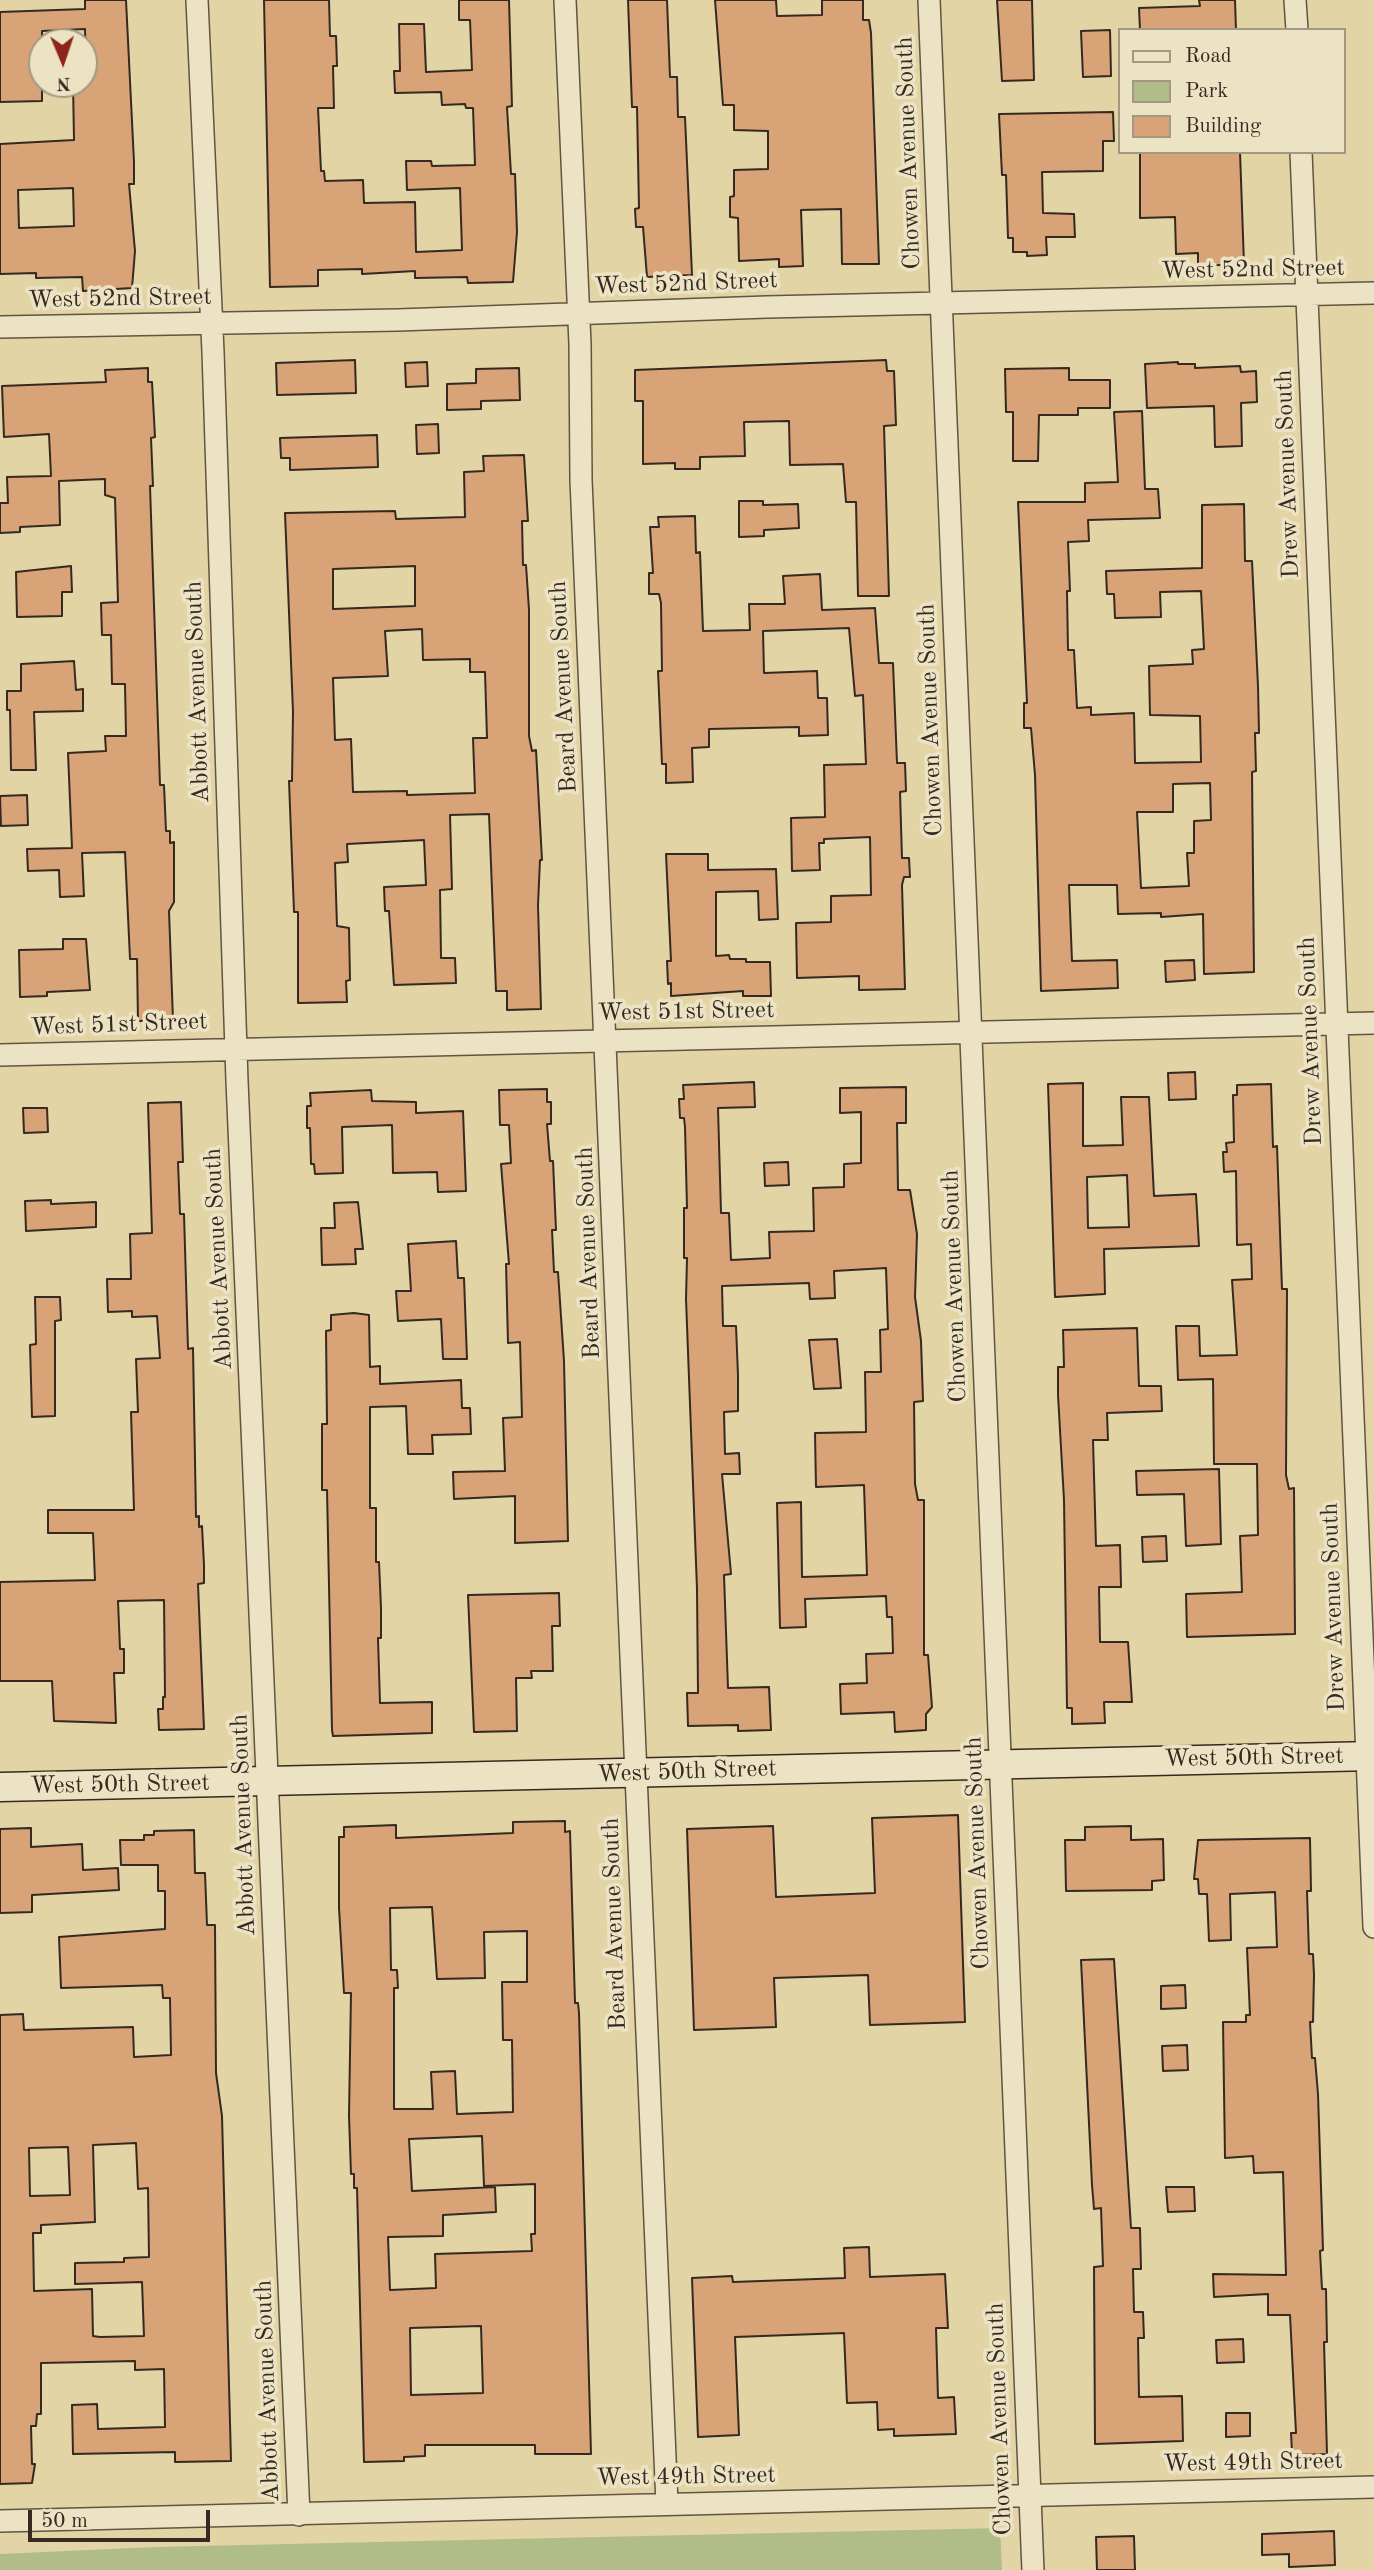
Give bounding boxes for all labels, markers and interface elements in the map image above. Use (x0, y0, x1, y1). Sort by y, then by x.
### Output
north arrow (28, 28, 98, 98)
legend (1118, 28, 1346, 154)
street label: Chowen Avenue South (891, 36, 927, 270)
text: Road (1185, 46, 1232, 67)
text: N (56, 73, 71, 92)
text: Park (1185, 81, 1228, 102)
text: Building (1185, 116, 1261, 137)
street label: West 52nd Street (1161, 254, 1345, 286)
street label: West 52nd Street (594, 266, 778, 302)
street label: West 52nd Street (28, 283, 212, 315)
street label: Drew Avenue South (1270, 369, 1306, 579)
street label: Abbott Avenue South (180, 580, 216, 804)
street label: Beard Avenue South (544, 580, 584, 794)
street label: Chowen Avenue South (913, 603, 949, 837)
street label: Drew Avenue South (1293, 936, 1329, 1146)
street label: West 51st Street (597, 996, 775, 1028)
street label: West 51st Street (30, 1008, 208, 1042)
street label: Beard Avenue South (571, 1146, 607, 1360)
street label: Abbott Avenue South (199, 1147, 239, 1371)
street label: Chowen Avenue South (937, 1169, 973, 1403)
street label: Drew Avenue South (1316, 1502, 1352, 1712)
street label: Abbott Avenue South (226, 1713, 262, 1937)
street label: Chowen Avenue South (960, 1736, 996, 1970)
street label: West 50th Street (1164, 1742, 1344, 1774)
street label: West 50th Street (597, 1754, 777, 1790)
street label: West 50th Street (30, 1769, 210, 1801)
street label: Beard Avenue South (597, 1817, 633, 2031)
street label: Abbott Avenue South (250, 2279, 286, 2503)
street label: Chowen Avenue South (982, 2302, 1018, 2536)
street label: West 49th Street (1163, 2447, 1343, 2479)
street label: West 49th Street (596, 2461, 776, 2493)
scale bar (32, 2496, 214, 2540)
text: 50 m (41, 2511, 88, 2532)

